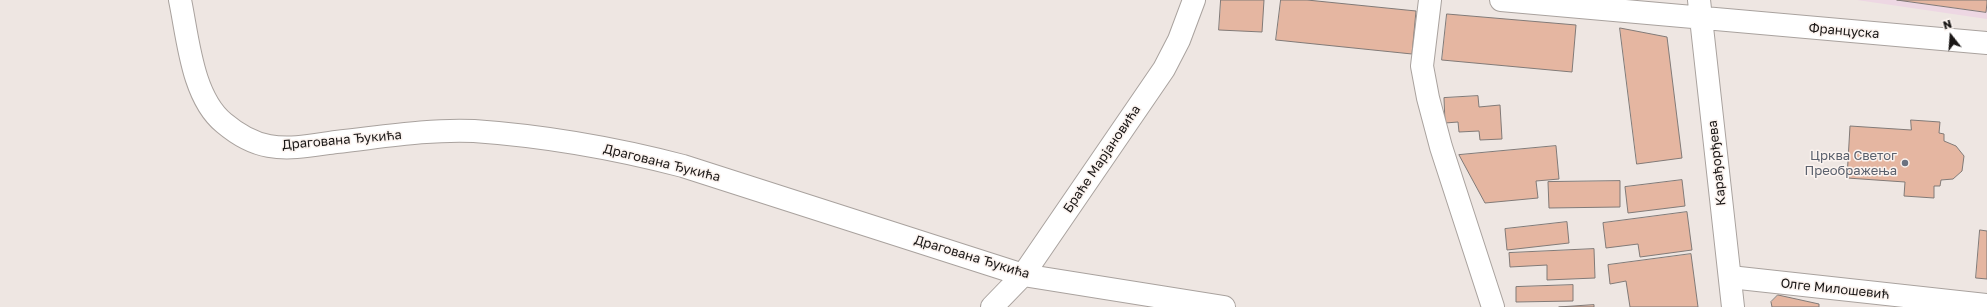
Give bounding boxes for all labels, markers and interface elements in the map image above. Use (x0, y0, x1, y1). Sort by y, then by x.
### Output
north arrow (1931, 16, 1971, 56)
text: N (1941, 17, 1953, 31)
street label: Француска (1808, 20, 1880, 42)
street label: Браће Марјановића (1060, 102, 1144, 216)
street label: Карађорђева (1705, 120, 1729, 206)
street label: Драгована Ђукића (282, 127, 402, 153)
street label: Драгована Ђукића (602, 141, 722, 185)
place label: Црква Светог Преображења (1804, 148, 1897, 179)
marker: Црква Светог Преображења (1900, 158, 1910, 168)
street label: Драгована Ђукића (912, 232, 1032, 282)
street label: Олге Милошевић (1780, 276, 1890, 302)

